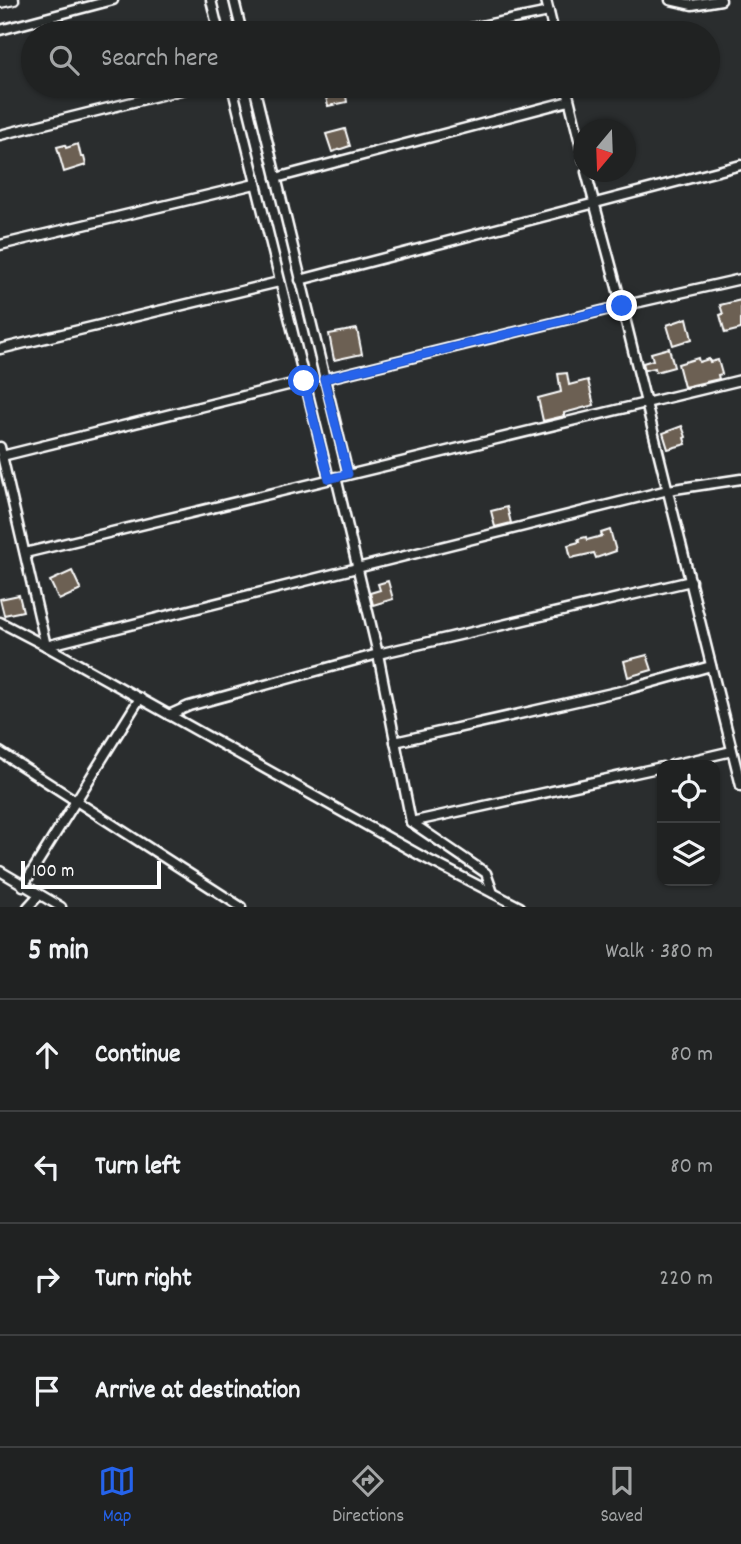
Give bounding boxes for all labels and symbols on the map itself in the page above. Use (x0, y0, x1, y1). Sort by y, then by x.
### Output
north arrow (573, 119, 636, 182)
route end (606, 290, 637, 321)
route start (288, 365, 319, 396)
scale bar (21, 858, 161, 890)

